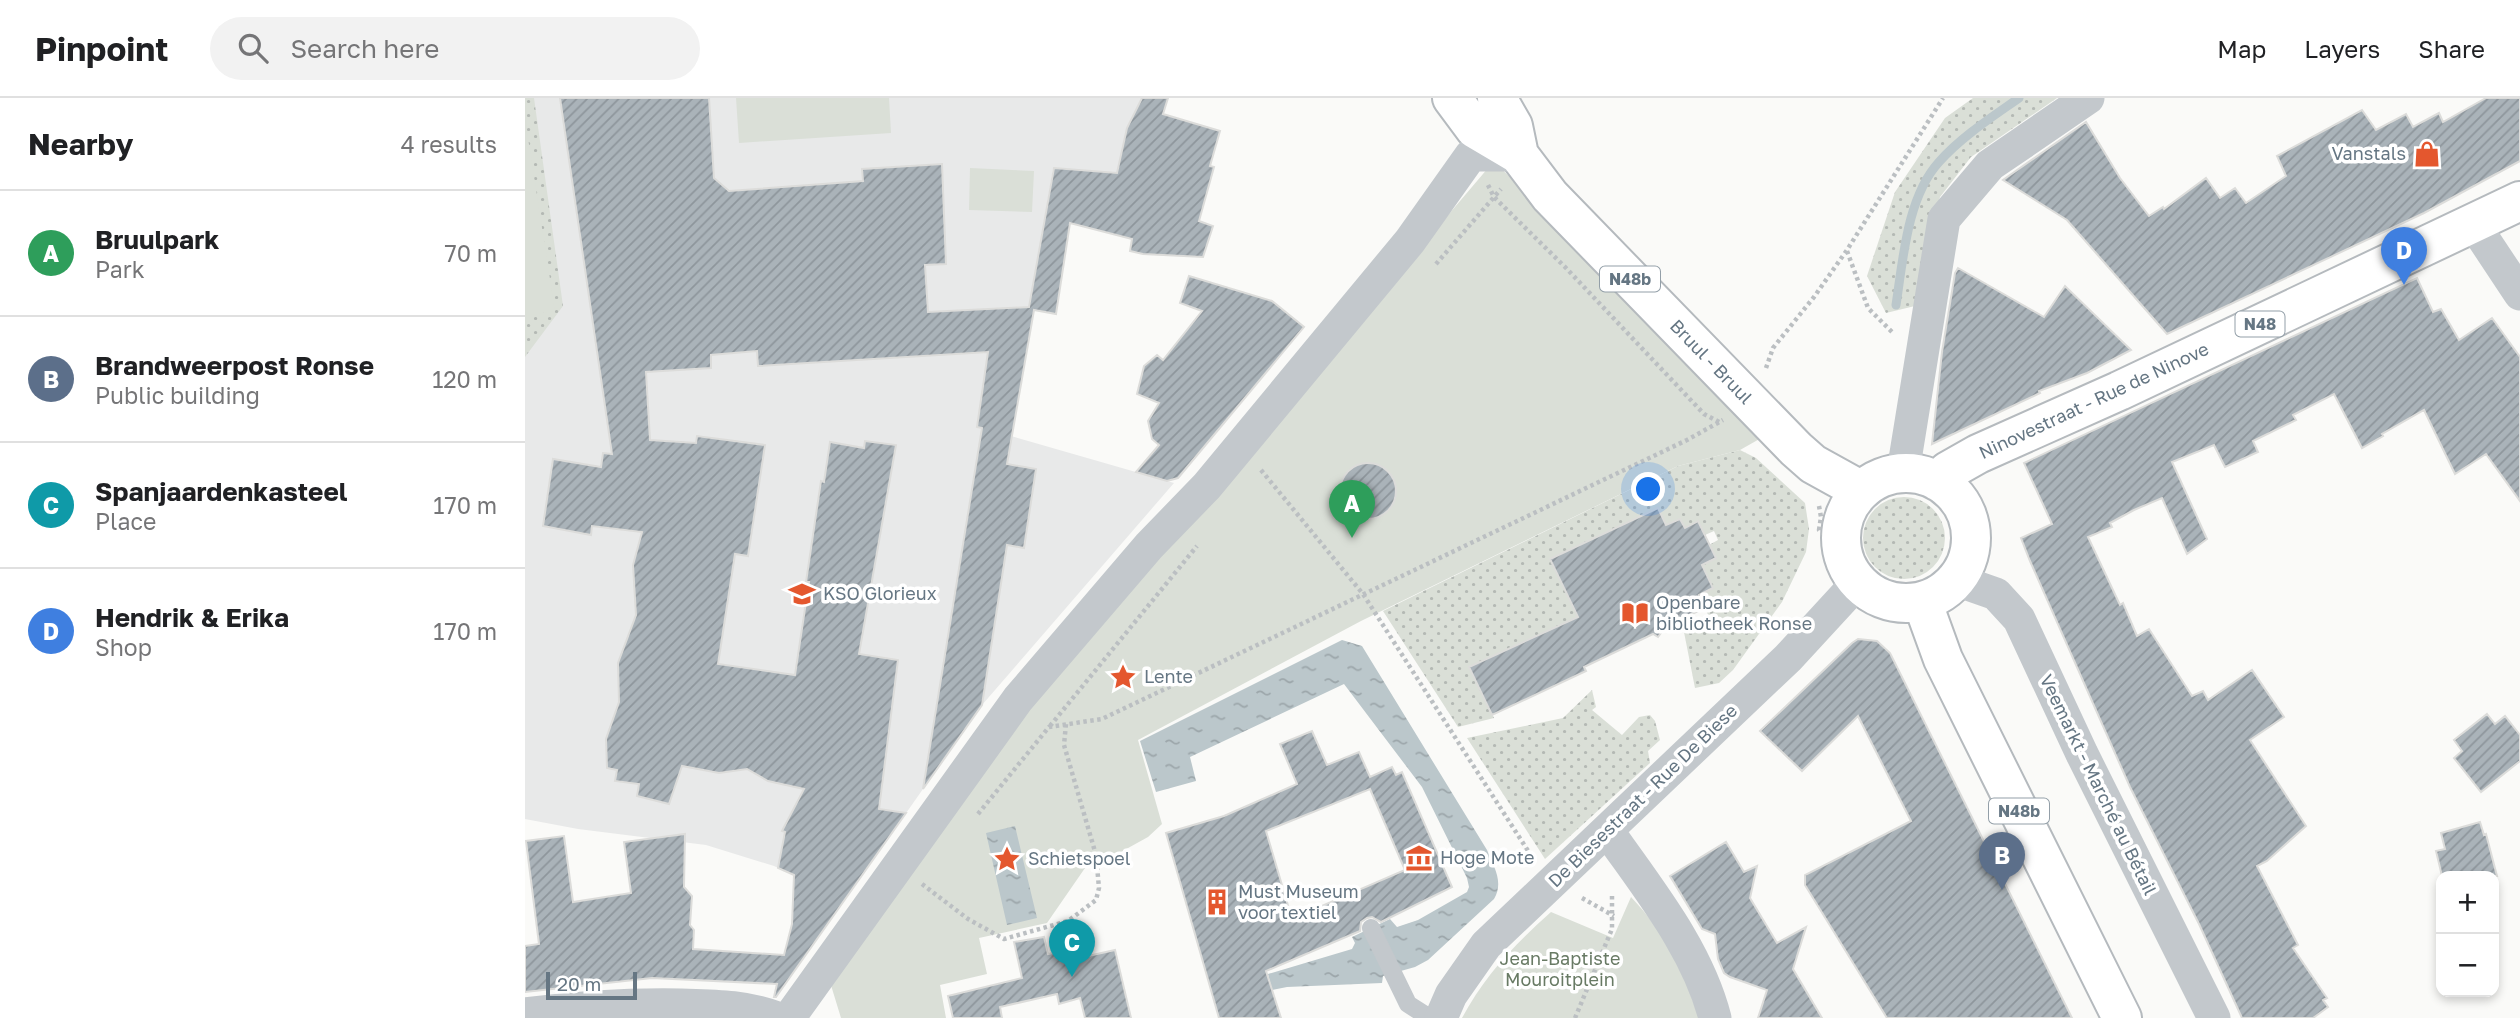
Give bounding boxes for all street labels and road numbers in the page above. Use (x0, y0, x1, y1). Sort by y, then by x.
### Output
road number: N48b (1600, 266, 1660, 292)
road number: N48 (2235, 312, 2285, 336)
street label: Bruul - Bruul (1666, 314, 1758, 408)
street label: Ninovestraat - Rue de Ninove (1975, 337, 2212, 463)
street label: Veemarkt - Marché au Bétail (2036, 671, 2162, 899)
street label: De Biesestraat - Rue De Biese (1543, 699, 1741, 891)
road number: N48b (1989, 798, 2049, 824)

